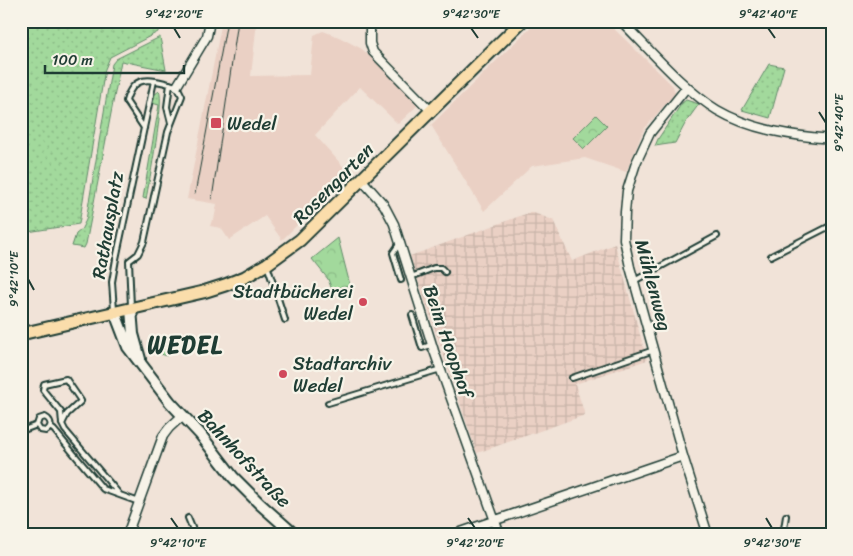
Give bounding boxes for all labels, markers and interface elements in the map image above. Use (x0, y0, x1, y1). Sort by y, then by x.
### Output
text: 9°42'20"E (145, 3, 204, 25)
text: 9°42'30"E (442, 3, 501, 25)
text: 9°42'40"E (739, 3, 798, 25)
scale bar (45, 42, 184, 74)
text: 100 m (52, 47, 93, 73)
text: 9°42'40"E (828, 93, 850, 152)
place label: Wedel (227, 107, 277, 140)
marker: Wedel (209, 116, 223, 130)
street label: Rosengarten (284, 134, 382, 232)
street label: Rathausplatz (82, 168, 133, 281)
street label: Mühlenweg (625, 236, 682, 335)
text: 9°42'10"E (3, 250, 25, 307)
place label: Stadtbücherei Wedel (233, 275, 354, 330)
street label: Beim Hoophof (414, 280, 484, 404)
marker: Stadtbücherei Wedel (357, 296, 369, 308)
district label: WEDEL (147, 324, 223, 366)
place label: Stadtarchiv Wedel (293, 347, 392, 402)
marker: Stadtarchiv Wedel (277, 368, 289, 380)
street label: Bahnhofstraße (189, 401, 300, 516)
text: 9°42'10"E (150, 532, 207, 554)
text: 9°42'20"E (446, 532, 505, 554)
text: 9°42'30"E (743, 532, 802, 554)

